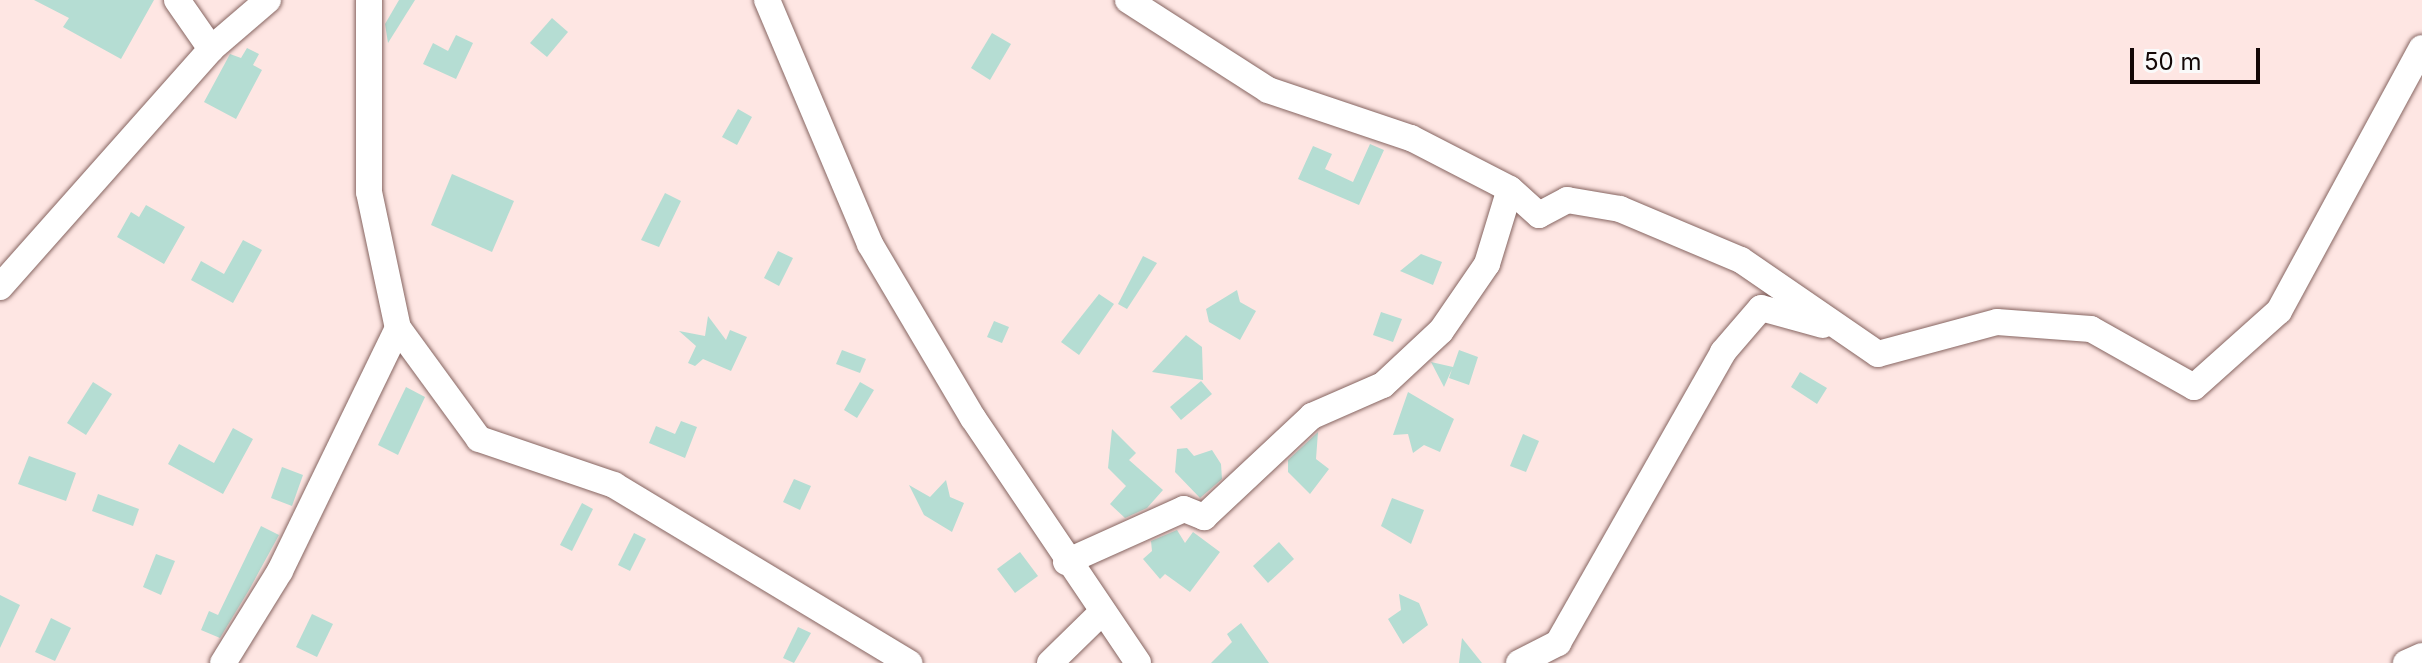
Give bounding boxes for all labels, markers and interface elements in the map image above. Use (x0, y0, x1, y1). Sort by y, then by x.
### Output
scale bar (2134, 32, 2264, 82)
text: 50 m (2144, 47, 2202, 76)

